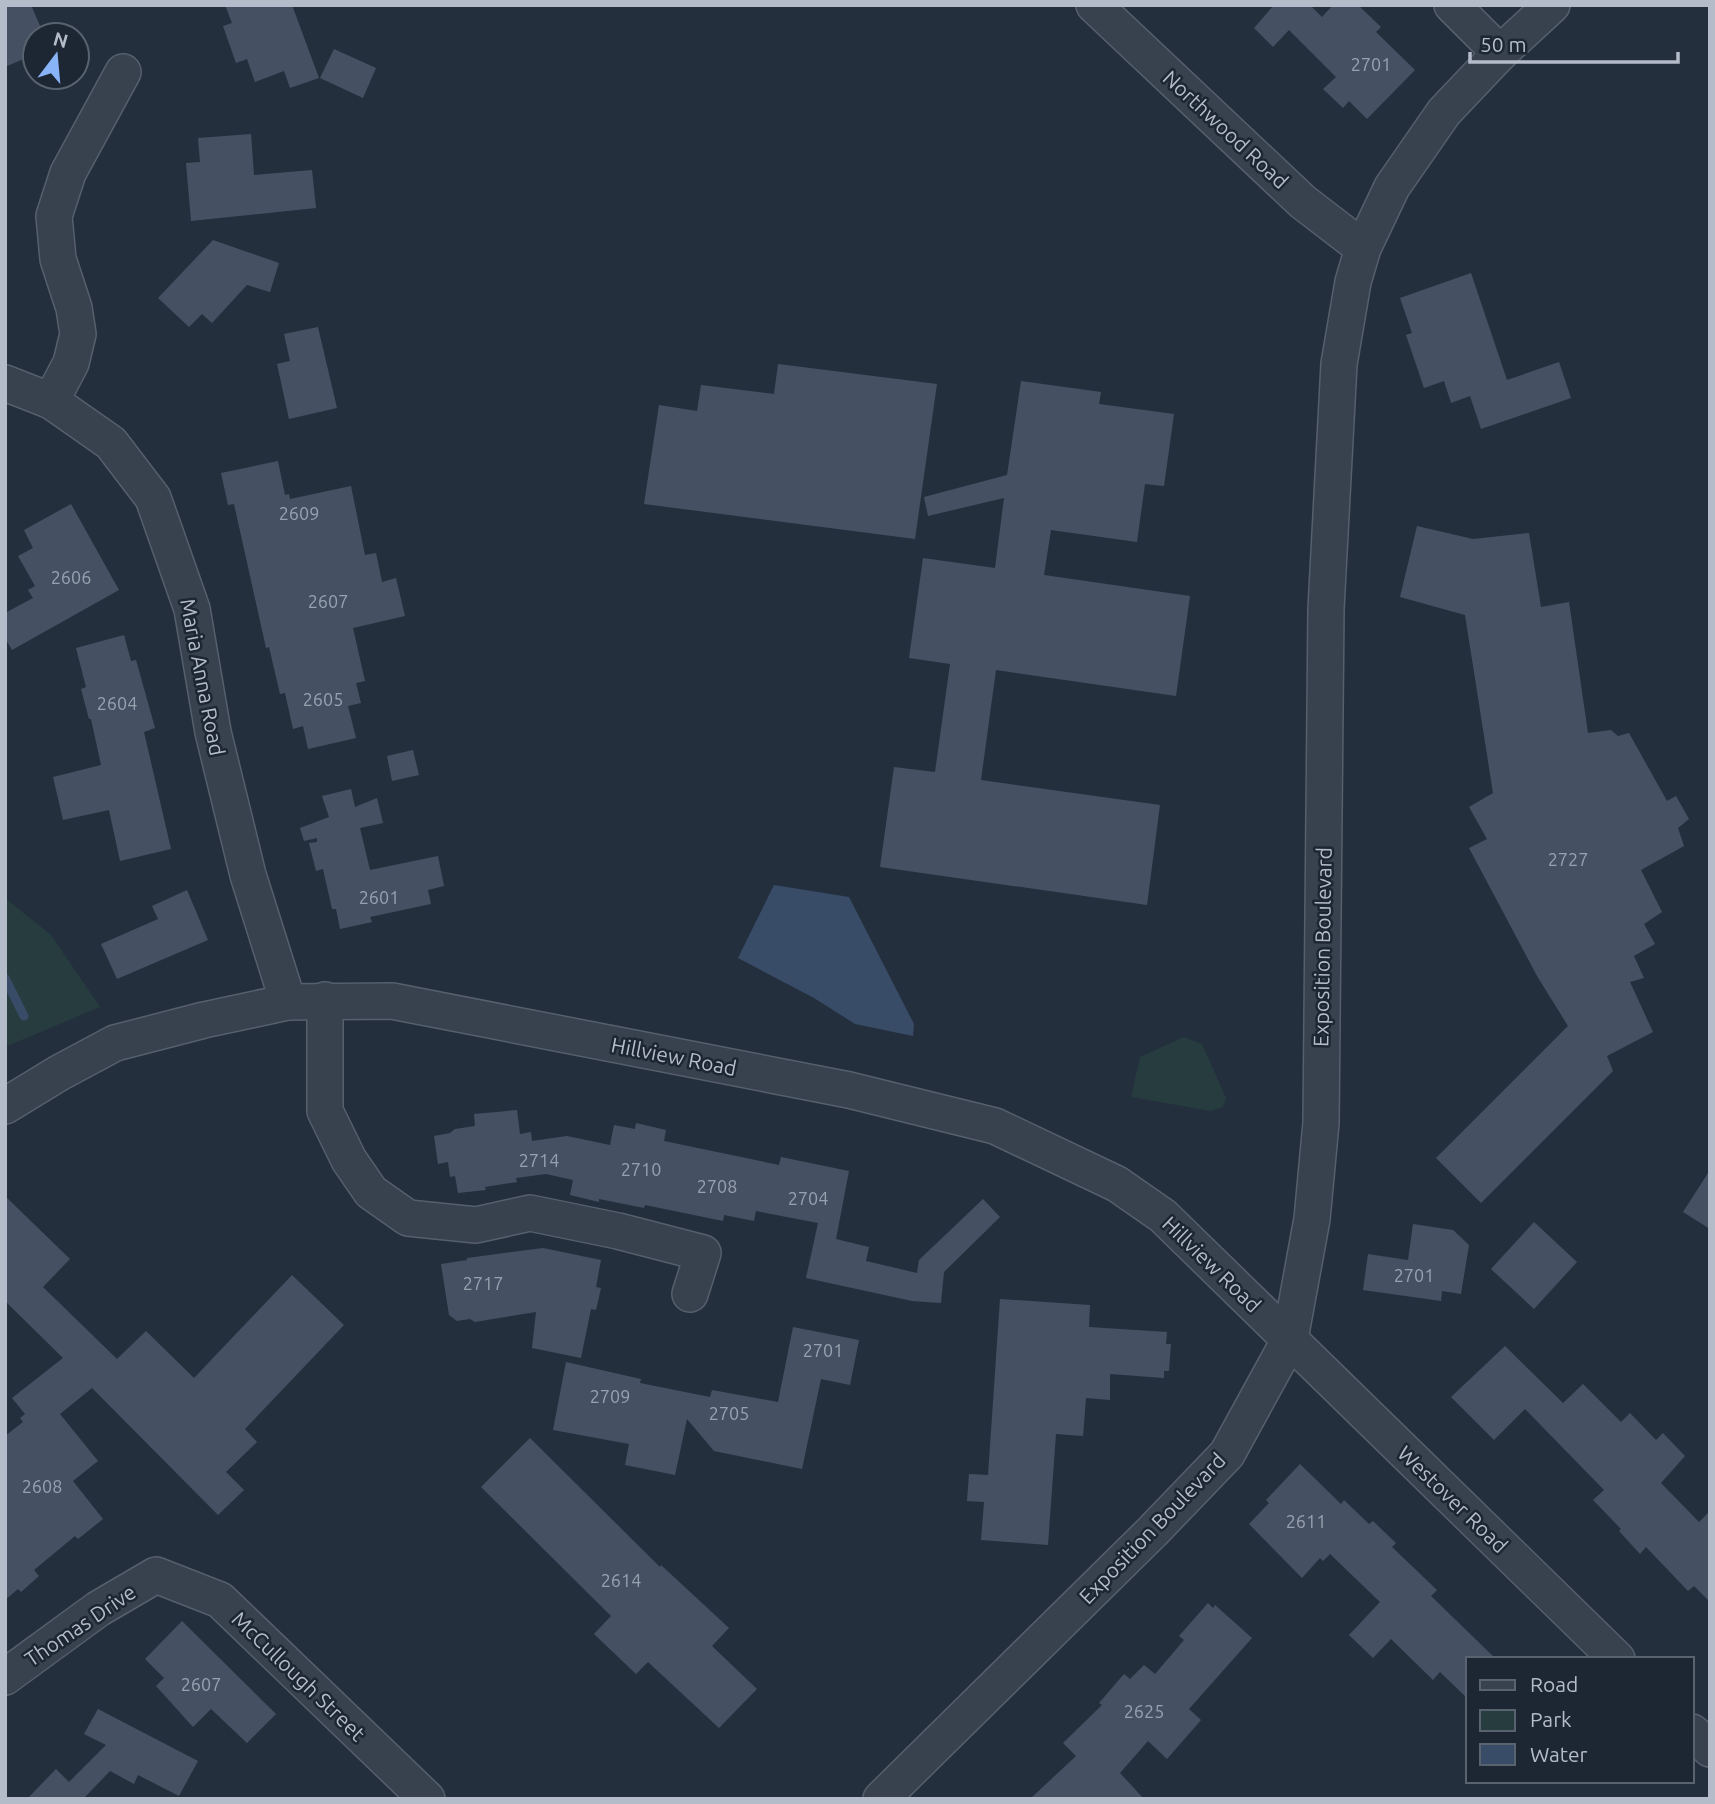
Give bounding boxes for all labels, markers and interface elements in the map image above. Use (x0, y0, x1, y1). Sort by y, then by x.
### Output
north arrow (21, 21, 91, 91)
scale bar (1470, 21, 1678, 65)
text: N (51, 27, 71, 52)
text: 50 m (1480, 32, 1527, 56)
house number: 2701 (1351, 54, 1391, 74)
street label: Northwood Road (1159, 65, 1293, 193)
house number: 2609 (279, 503, 319, 523)
house number: 2606 (51, 567, 91, 587)
house number: 2607 (308, 591, 348, 611)
street label: Maria Anna Road (176, 596, 230, 758)
house number: 2605 (303, 689, 343, 709)
house number: 2604 (97, 693, 137, 713)
street label: Exposition Boulevard (1308, 847, 1336, 1047)
house number: 2727 (1548, 849, 1588, 869)
house number: 2601 (359, 887, 399, 907)
street label: Hillview Road (609, 1032, 739, 1080)
house number: 2714 (519, 1150, 559, 1170)
house number: 2710 (621, 1159, 661, 1179)
house number: 2708 (697, 1176, 737, 1196)
house number: 2704 (788, 1188, 828, 1208)
street label: Hillview Road (1158, 1211, 1266, 1317)
house number: 2701 (1394, 1265, 1434, 1285)
house number: 2717 (463, 1273, 503, 1293)
house number: 2701 (803, 1340, 843, 1360)
house number: 2709 (590, 1386, 630, 1406)
house number: 2705 (709, 1403, 749, 1423)
street label: Westover Road (1393, 1441, 1513, 1557)
street label: Exposition Boulevard (1074, 1448, 1230, 1608)
house number: 2608 (22, 1476, 62, 1496)
house number: 2611 (1286, 1511, 1326, 1531)
house number: 2614 (601, 1570, 641, 1590)
street label: Thomas Drive (20, 1579, 140, 1671)
street label: McCullough Street (228, 1606, 370, 1746)
legend (1466, 1657, 1694, 1783)
text: Road (1530, 1672, 1578, 1696)
house number: 2607 (181, 1674, 221, 1694)
house number: 2625 (1124, 1701, 1164, 1721)
text: Park (1530, 1707, 1572, 1731)
text: Water (1530, 1742, 1588, 1766)

